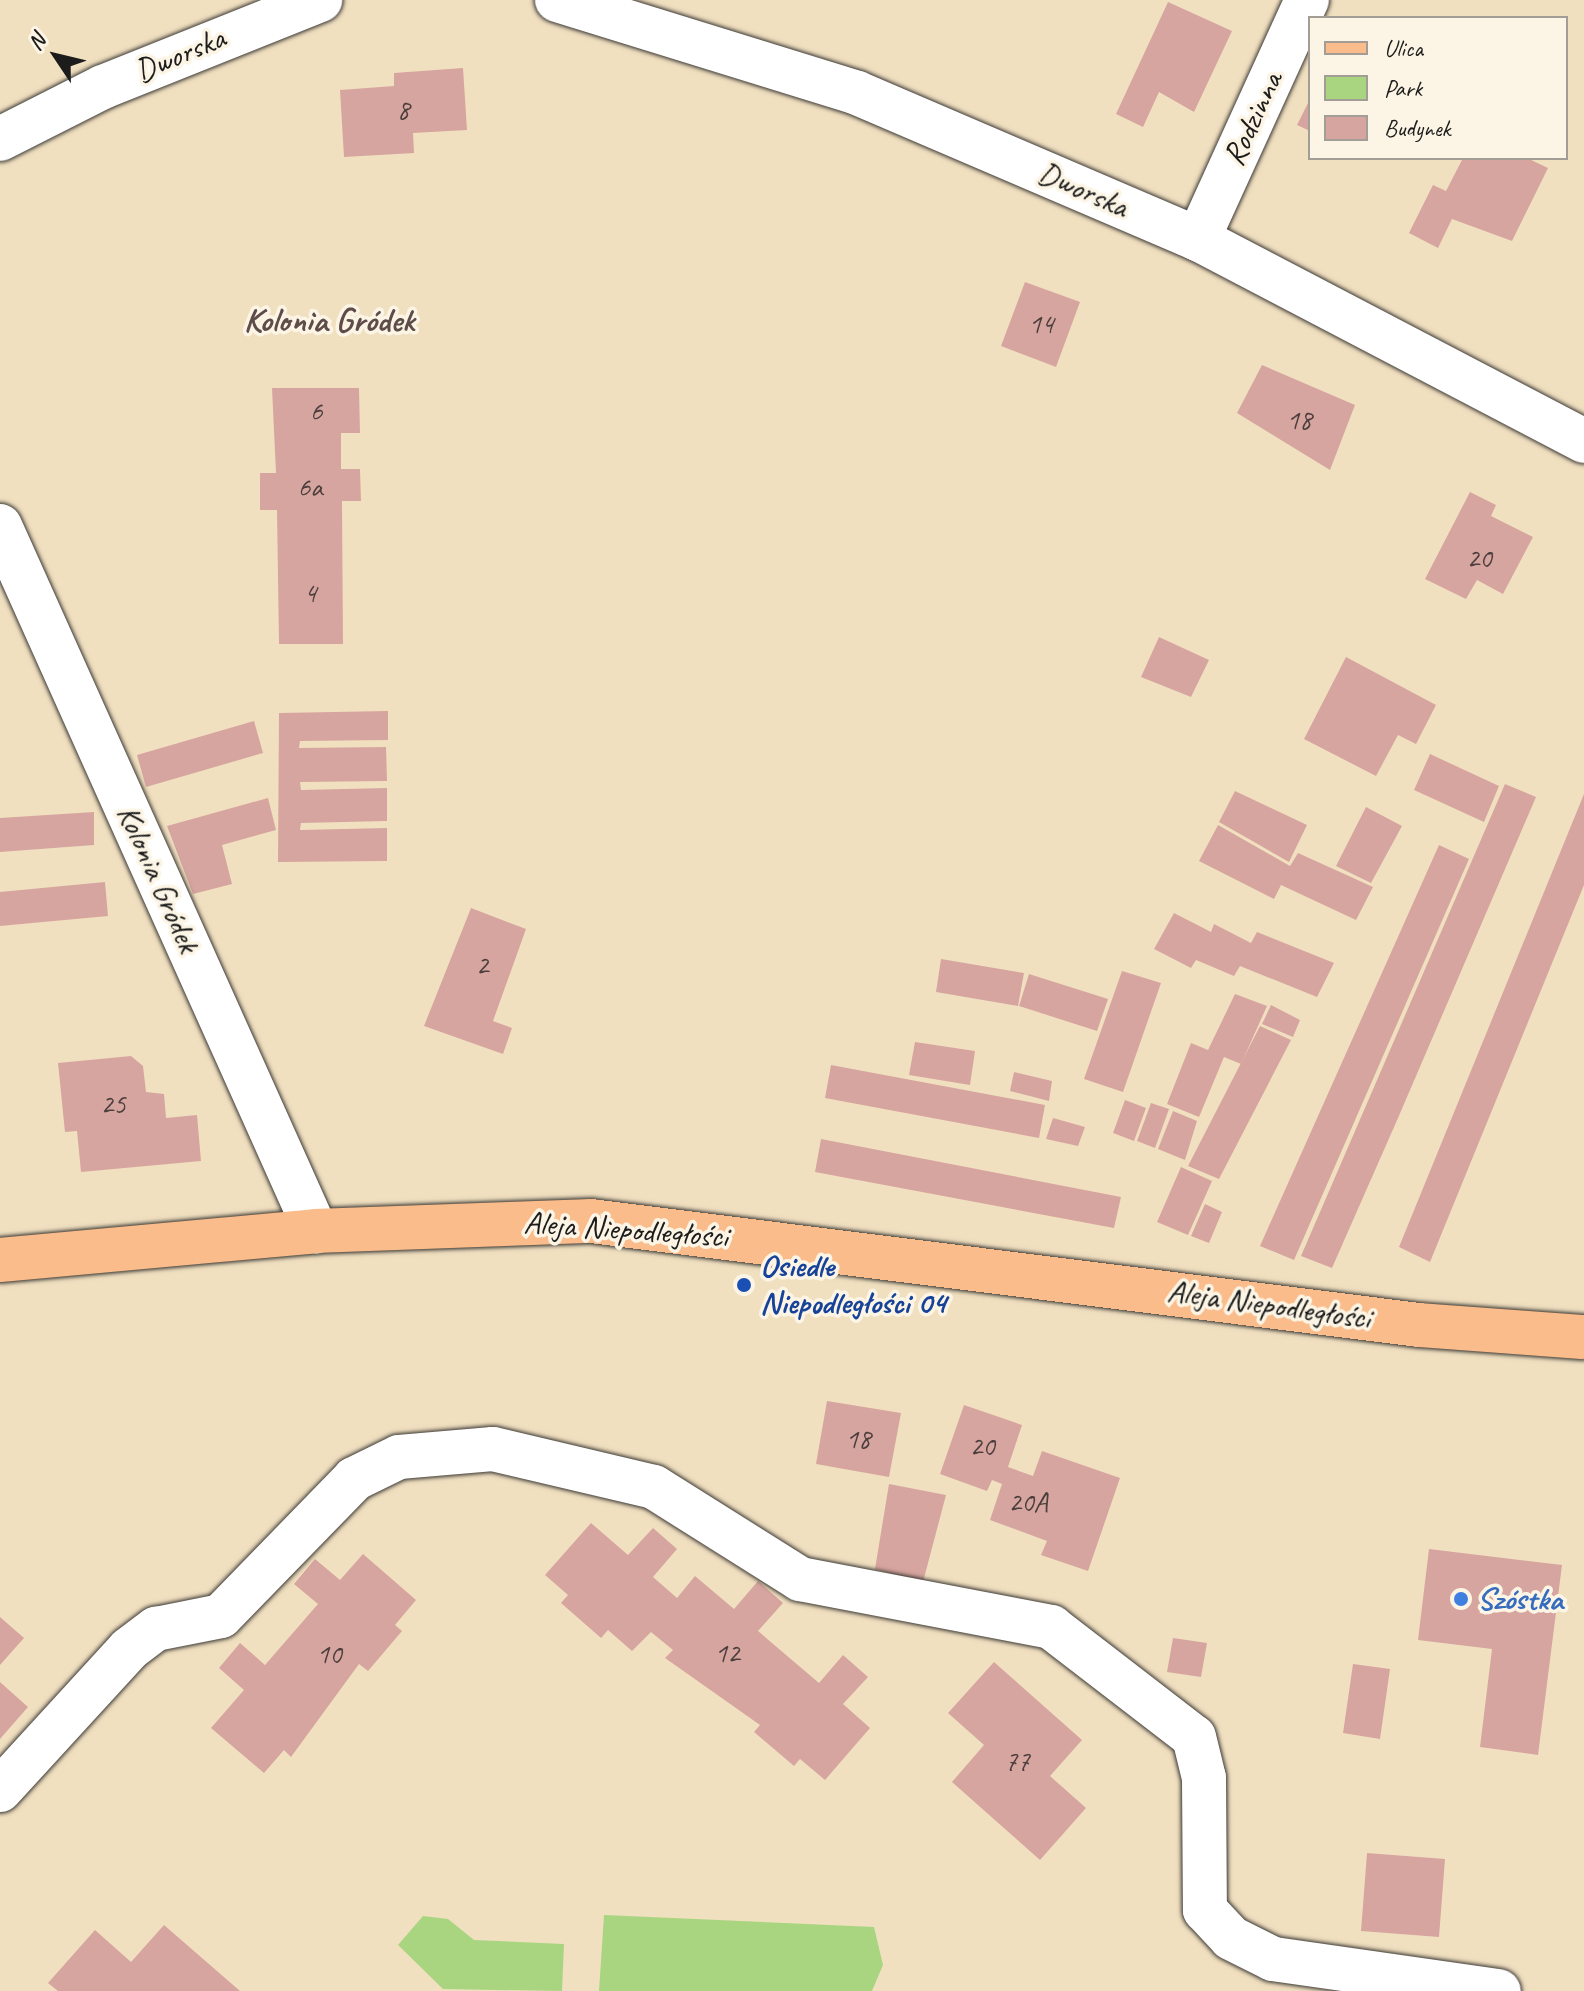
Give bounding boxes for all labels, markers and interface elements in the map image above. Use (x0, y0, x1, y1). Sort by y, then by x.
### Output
north arrow (16, 16, 96, 96)
legend (1308, 16, 1568, 160)
street label: Dworska (129, 19, 231, 91)
text: N (21, 29, 52, 56)
text: Ulica (1384, 33, 1423, 63)
street label: Rodzinna (1215, 66, 1291, 172)
text: Park (1384, 73, 1422, 103)
house number: 8 (397, 93, 409, 127)
text: Budynek (1384, 113, 1450, 143)
street label: Dworska (1032, 154, 1134, 226)
district label: Kolonia Gródek (244, 300, 414, 340)
house number: 14 (1028, 307, 1054, 341)
house number: 6 (310, 394, 322, 428)
house number: 18 (1286, 403, 1312, 437)
house number: 6a (298, 470, 322, 504)
house number: 20 (1466, 541, 1492, 575)
house number: 4 (304, 576, 316, 610)
street label: Kolonia Gródek (108, 799, 208, 959)
house number: 2 (476, 948, 488, 982)
house number: 25 (100, 1087, 126, 1121)
street label: Aleja Niepodległości (522, 1204, 730, 1256)
place label: Osiedle Niepodległości 04 (760, 1248, 946, 1323)
street label: Aleja Niepodległości (1165, 1272, 1373, 1338)
marker: Osiedle Niepodległości 04 (735, 1276, 753, 1294)
house number: 18 (845, 1422, 871, 1456)
house number: 20 (969, 1429, 995, 1463)
house number: 20A (1008, 1485, 1048, 1519)
place label: Szóstka (1477, 1580, 1563, 1618)
marker: Szóstka (1452, 1590, 1470, 1608)
house number: 12 (714, 1636, 740, 1670)
house number: 10 (316, 1637, 342, 1671)
house number: 77 (1004, 1744, 1030, 1778)

